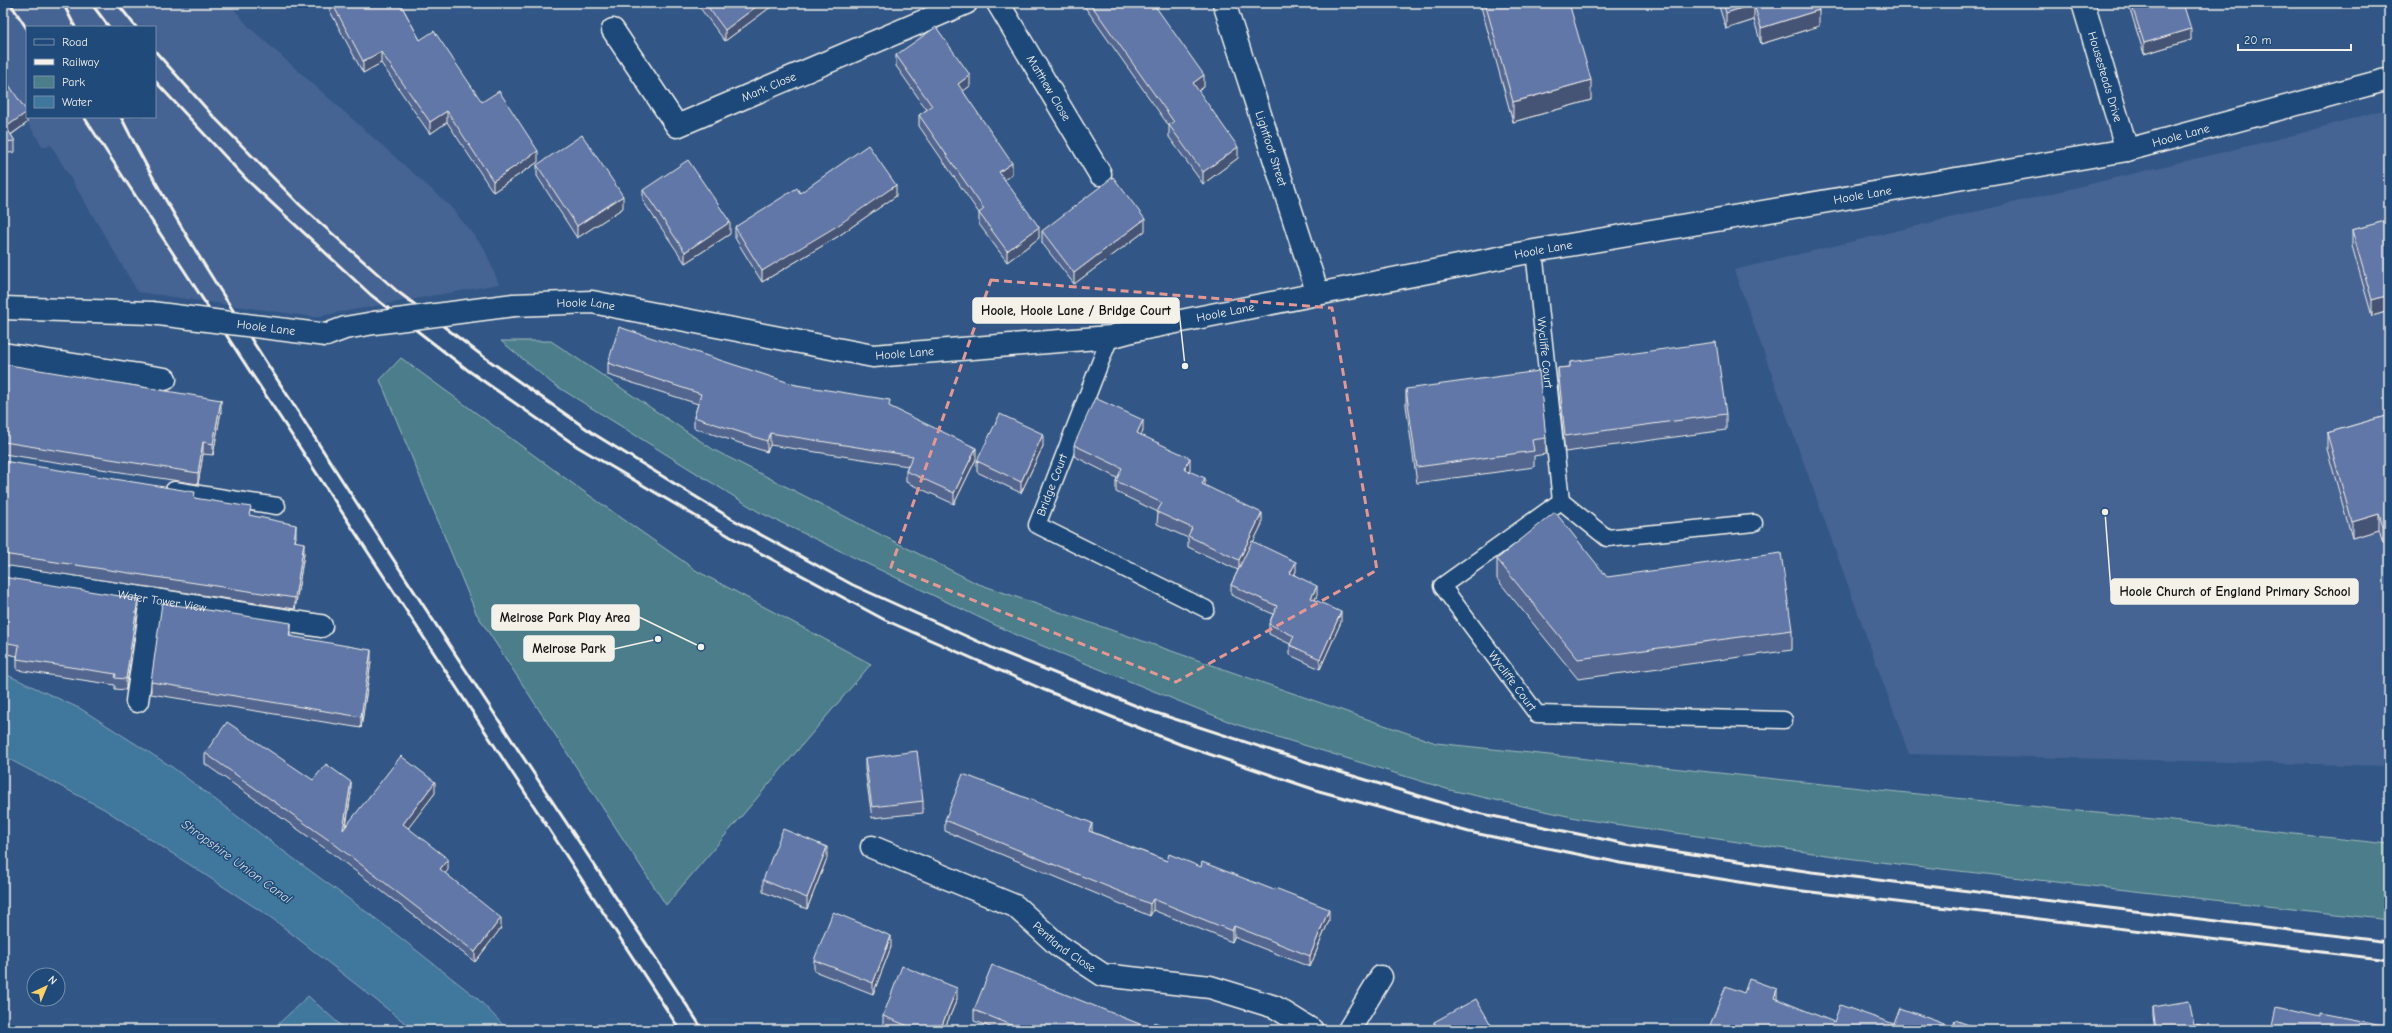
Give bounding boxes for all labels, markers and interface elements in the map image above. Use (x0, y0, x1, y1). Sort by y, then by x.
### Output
legend (26, 26, 156, 118)
scale bar (2238, 26, 2351, 52)
street label: Housesteads Drive (2085, 30, 2125, 124)
text: 20 m (2244, 33, 2272, 47)
text: Road (62, 35, 88, 49)
street label: Matthew Close (1024, 53, 1074, 123)
text: Railway (62, 55, 100, 69)
street label: Mark Close (739, 69, 798, 105)
text: Park (62, 75, 85, 89)
text: Water (62, 95, 92, 109)
street label: Lightfoot Street (1252, 109, 1290, 189)
street label: Hoole Lane (2151, 121, 2211, 150)
street label: Hoole Lane (1832, 183, 1893, 207)
street label: Hoole Lane (1513, 238, 1573, 262)
street label: Hoole Lane (556, 295, 616, 313)
callout: Hoole, Hoole Lane / Bridge Court (973, 298, 1179, 323)
street label: Hoole Lane (1195, 300, 1256, 325)
text: Hoole, Hoole Lane / Bridge Court (981, 303, 1172, 318)
street label: Wycliffe Court (1534, 316, 1556, 389)
street label: Hoole Lane (236, 317, 296, 338)
street label: Hoole Lane (875, 344, 935, 363)
street label: Bridge Court (1034, 451, 1071, 518)
callout: Hoole Church of England Primary School (2111, 579, 2358, 604)
text: Hoole Church of England Primary School (2119, 584, 2351, 599)
street label: Water Tower View (117, 587, 208, 615)
callout: Melrose Park Play Area (492, 605, 639, 630)
text: Melrose Park Play Area (500, 610, 630, 625)
callout: Melrose Park (524, 636, 614, 661)
text: Melrose Park (532, 641, 606, 656)
street label: Wycliffe Court (1486, 648, 1540, 714)
water label: Shropshire Union Canal (179, 816, 295, 907)
street label: Pentland Close (1030, 919, 1098, 975)
north arrow (26, 967, 66, 1007)
text: N (45, 973, 60, 987)

